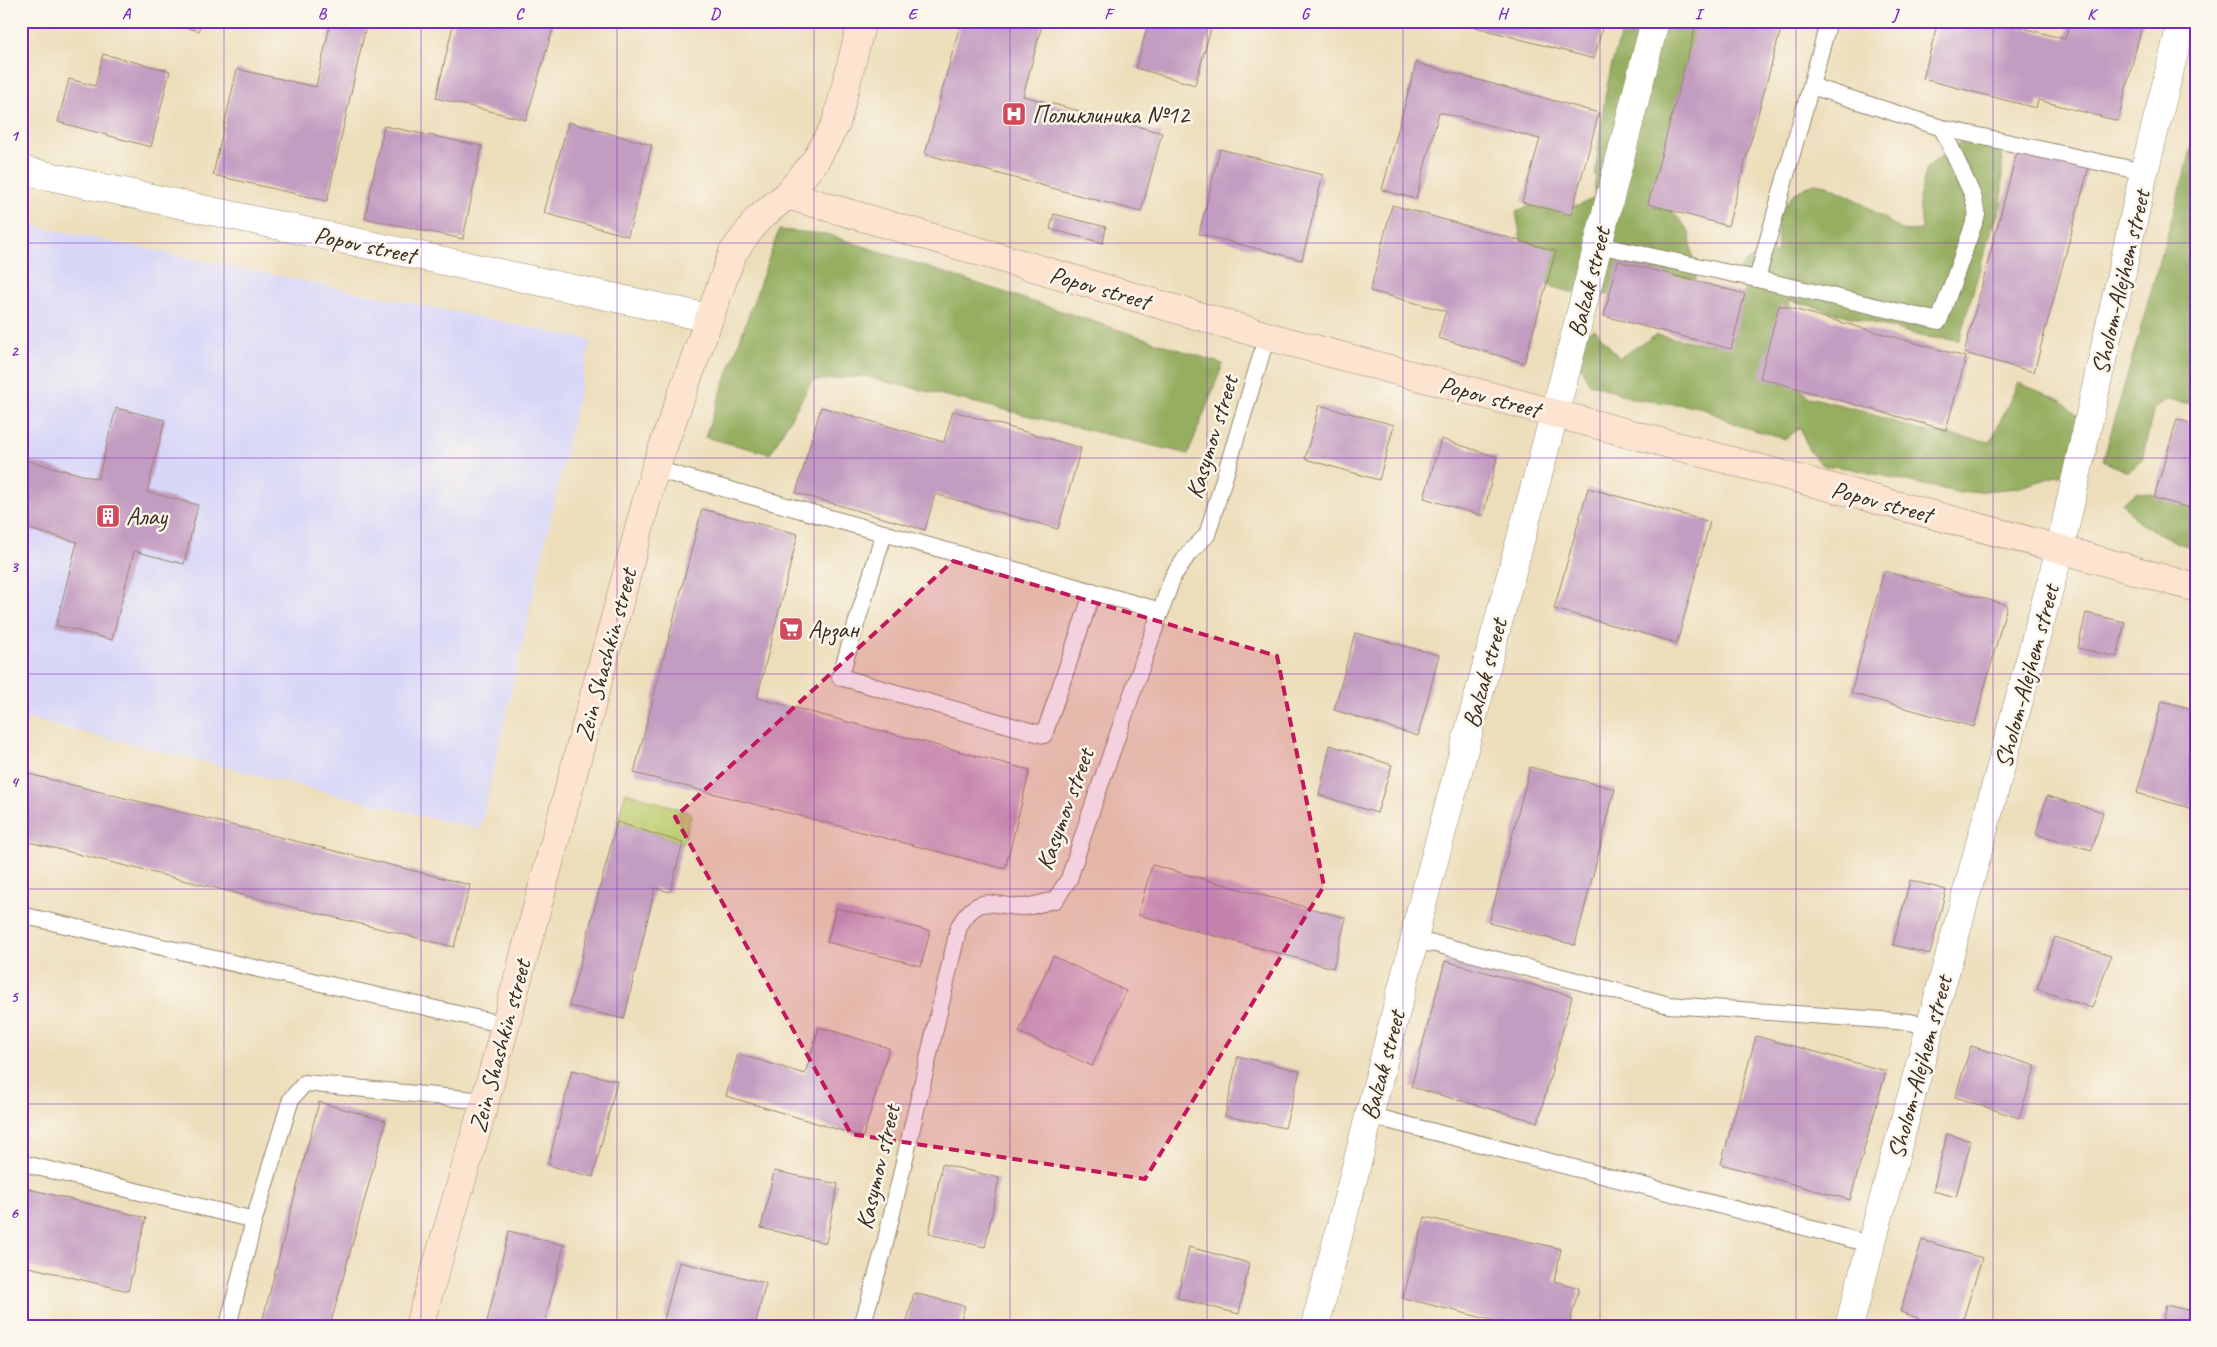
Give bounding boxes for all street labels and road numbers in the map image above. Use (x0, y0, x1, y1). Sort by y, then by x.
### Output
street label: Sholom-Alejhem street (2084, 184, 2158, 377)
street label: Popov street (311, 219, 422, 272)
street label: Balzak street (1560, 222, 1619, 340)
street label: Popov street (1046, 258, 1157, 319)
street label: Popov street (1436, 368, 1547, 427)
street label: Kasymov street (1178, 369, 1247, 503)
street label: Popov street (1828, 473, 1939, 532)
street label: Zein Shashkin street (568, 563, 645, 745)
street label: Sholom-Alejhem street (1987, 579, 2067, 771)
street label: Balzak street (1455, 613, 1516, 731)
street label: Kasymov street (1028, 742, 1103, 874)
street label: Zein Shashkin street (462, 954, 539, 1136)
street label: Sholom-Alejhem street (1880, 970, 1960, 1162)
street label: Balzak street (1353, 1005, 1414, 1123)
street label: Kasymov street (848, 1099, 908, 1233)

